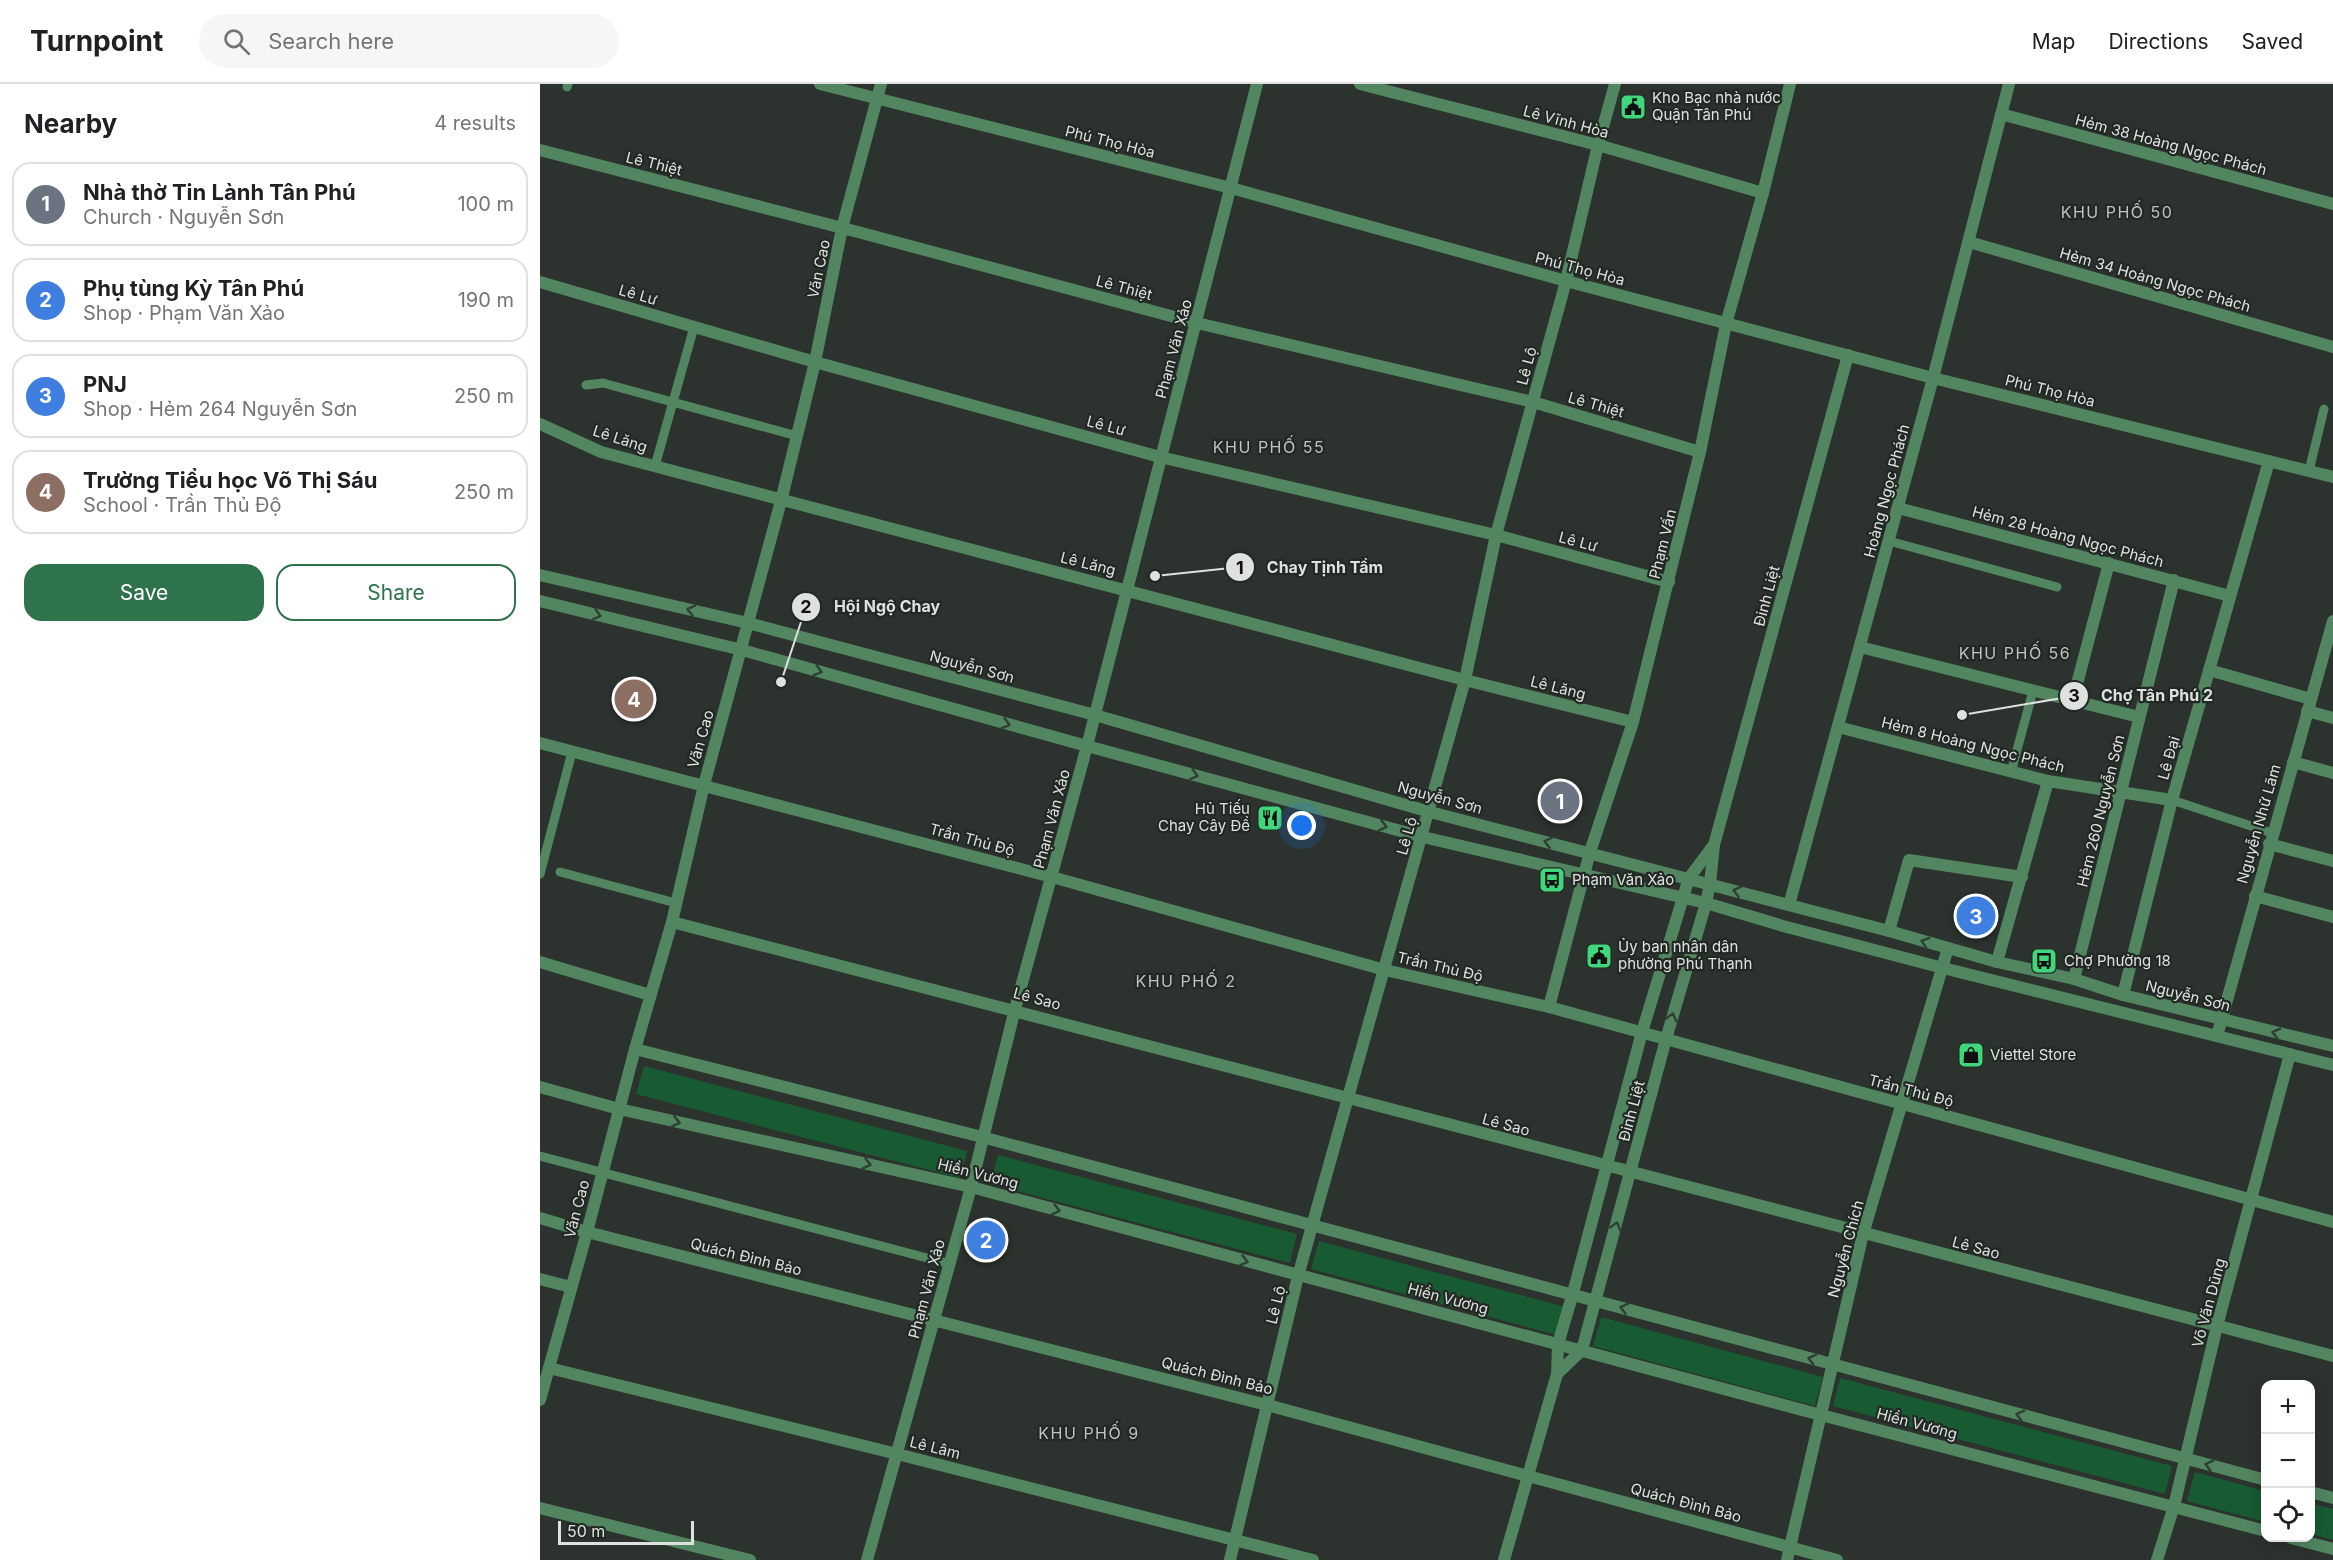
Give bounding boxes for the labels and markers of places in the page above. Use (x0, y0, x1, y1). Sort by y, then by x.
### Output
place label: Kho Bạc nhà nước Quận Tân Phú (1652, 88, 1781, 124)
public building icon: Kho Bạc nhà nước Quận Tân Phú (1618, 92, 1648, 122)
callout: Chay Tịnh Tầm (1225, 550, 1395, 584)
callout: Hội Ngộ Chay (791, 590, 952, 624)
pin: 4 (614, 676, 653, 722)
callout: Chợ Tân Phú 2 (2059, 679, 2225, 713)
pin: 1 (1540, 778, 1580, 824)
place label: Hủ Tiếu Chay Cây Đề (1158, 799, 1250, 835)
restaurant icon: Hủ Tiếu Chay Cây Đề (1255, 803, 1285, 833)
bus stop icon: Phạm Văn Xảo (1537, 865, 1567, 895)
place label: Phạm Văn Xảo (1572, 870, 1674, 889)
pin: 3 (1956, 894, 1996, 938)
place label: Ủy ban nhân dân phường Phú Thạnh (1618, 937, 1752, 973)
public building icon: Ủy ban nhân dân phường Phú Thạnh (1584, 941, 1614, 971)
bus stop icon: Chợ Phường 18 (2029, 946, 2059, 976)
place label: Chợ Phường 18 (2064, 951, 2171, 970)
shop icon: Viettel Store (1956, 1040, 1986, 1070)
place label: Viettel Store (1990, 1045, 2076, 1064)
pin: 2 (966, 1218, 1006, 1262)

